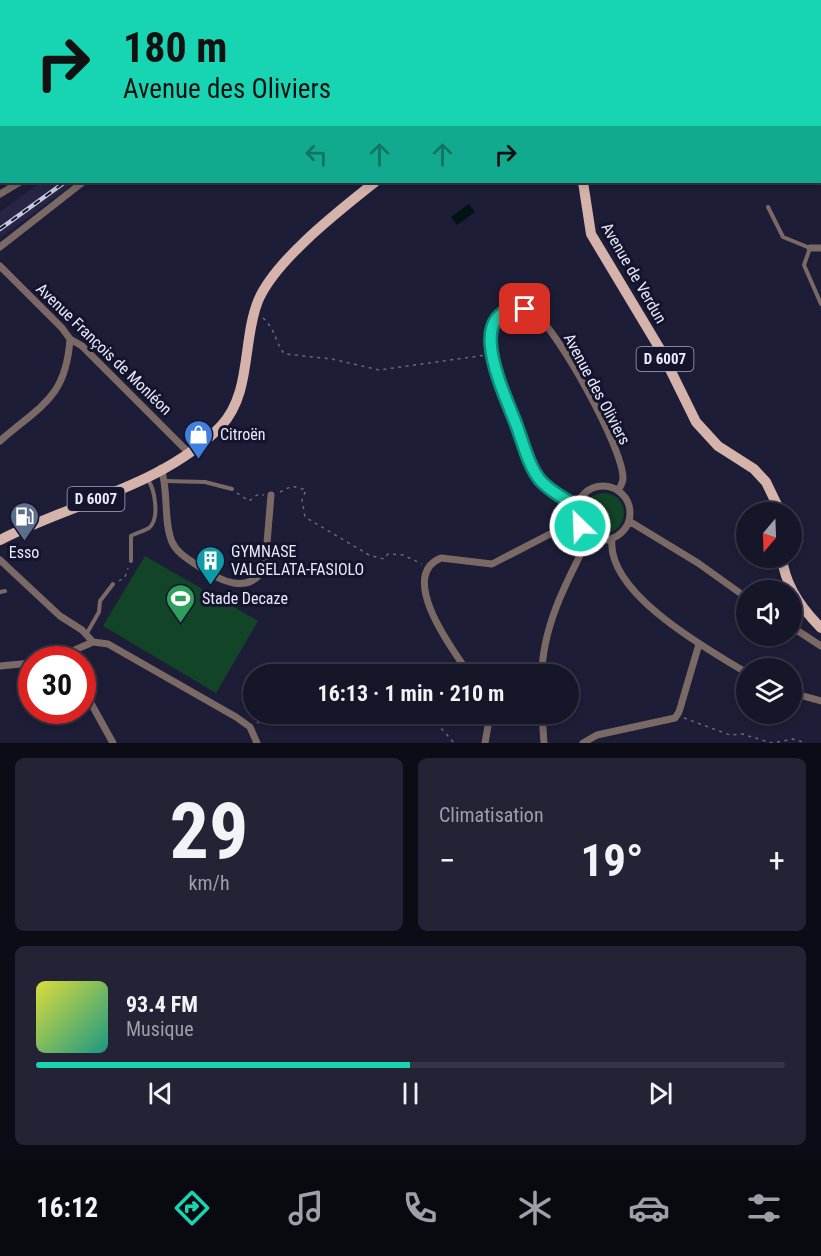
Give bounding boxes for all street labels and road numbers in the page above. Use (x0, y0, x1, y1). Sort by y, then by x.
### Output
street label: Avenue de Verdun (597, 219, 671, 327)
street label: Avenue François de Monléon (32, 279, 176, 419)
street label: Avenue des Oliviers (560, 330, 634, 448)
road number: D 6007 (636, 347, 694, 371)
road number: D 6007 (68, 487, 124, 511)

